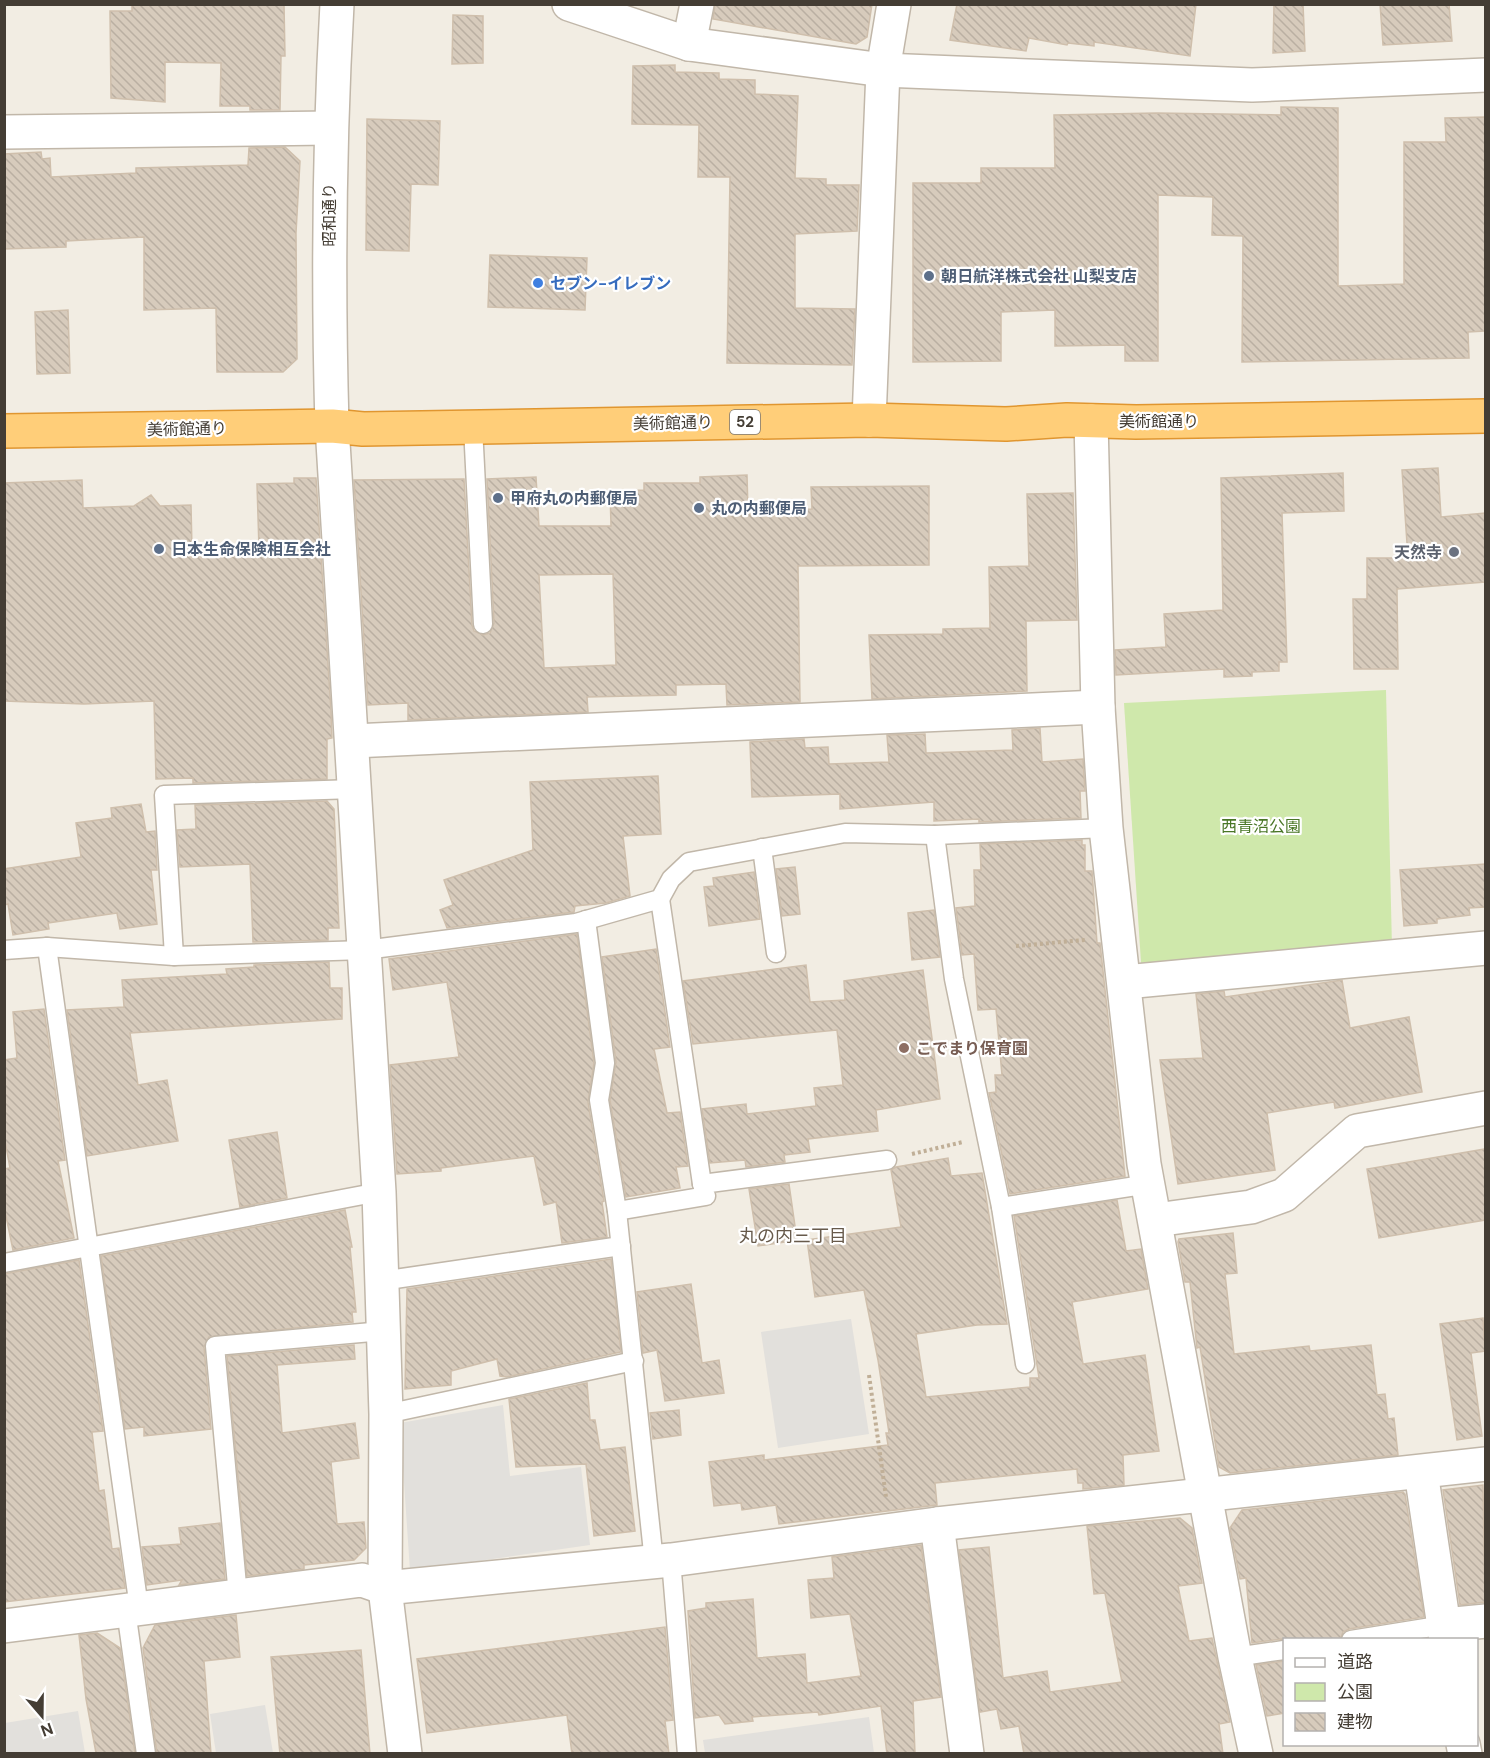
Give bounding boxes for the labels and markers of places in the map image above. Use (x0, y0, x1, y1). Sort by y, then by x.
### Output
place label: 朝日航洋株式会社 山梨支店 (941, 266, 1137, 287)
marker: 朝日航洋株式会社 山梨支店 (922, 269, 936, 283)
place label: セブン-イレブン (550, 273, 671, 294)
marker: セブン-イレブン (531, 276, 545, 290)
place label: 甲府丸の内郵便局 (510, 488, 638, 509)
marker: 甲府丸の内郵便局 (491, 491, 505, 505)
place label: 丸の内郵便局 (711, 498, 807, 519)
marker: 丸の内郵便局 (692, 501, 706, 515)
place label: 日本生命保険相互会社 (171, 539, 331, 560)
marker: 日本生命保険相互会社 (152, 542, 166, 556)
place label: 天然寺 (1394, 542, 1442, 563)
marker: 天然寺 (1447, 545, 1461, 559)
place label: こでまり保育園 (916, 1038, 1028, 1059)
marker: こでまり保育園 (897, 1041, 911, 1055)

